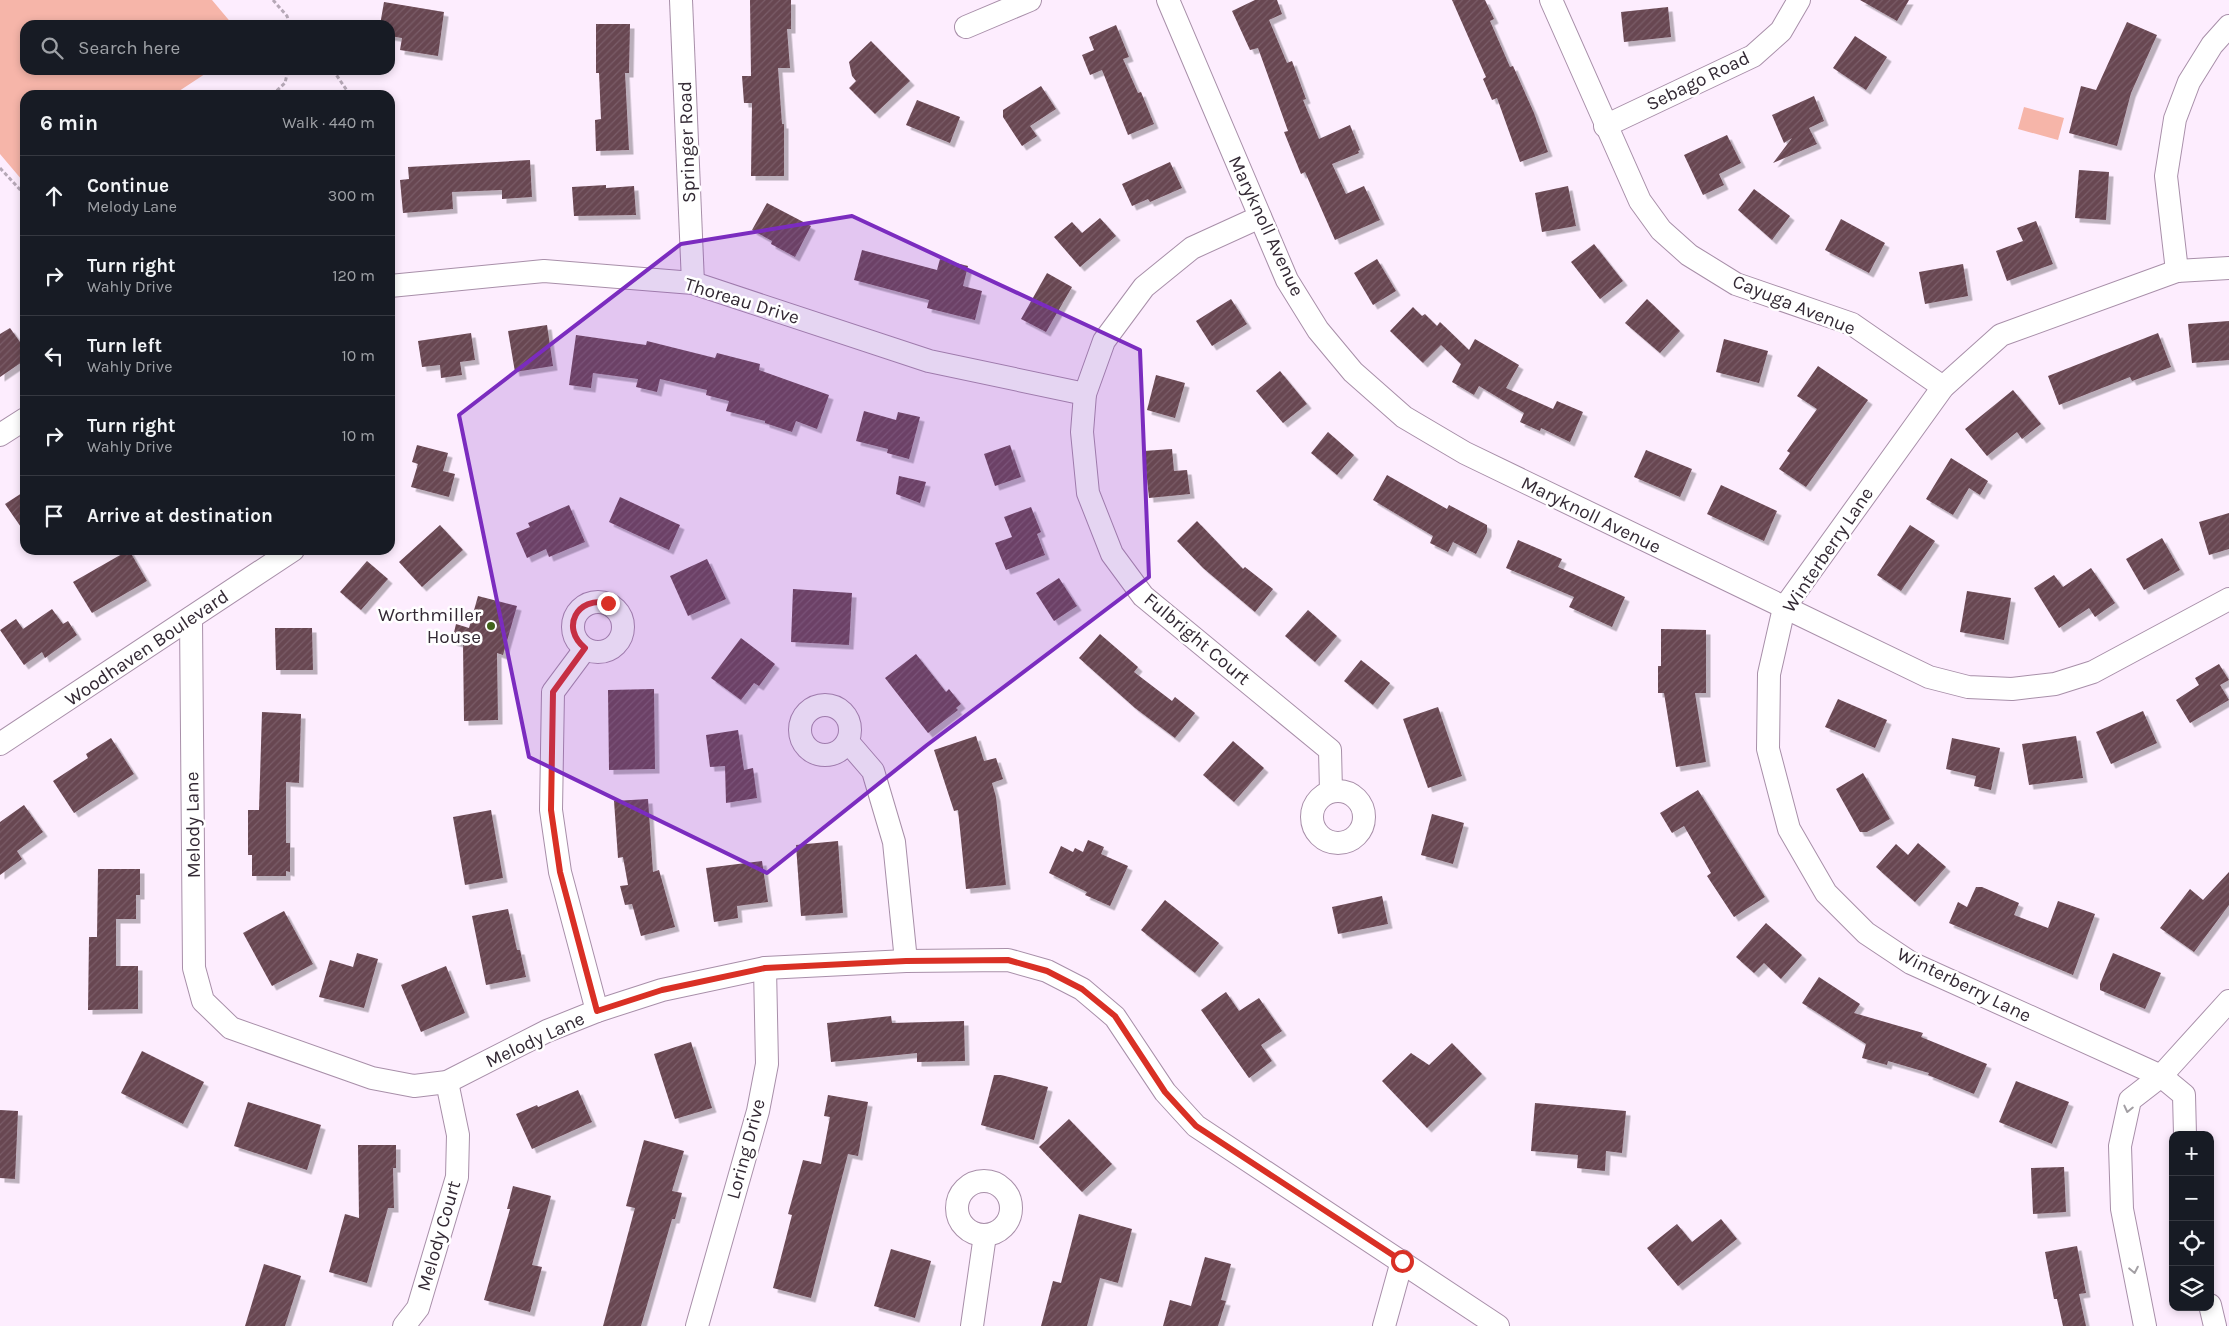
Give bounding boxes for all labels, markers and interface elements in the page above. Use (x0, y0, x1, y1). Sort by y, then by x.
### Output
search box (20, 20, 395, 75)
icon: search (38, 34, 66, 62)
text: Search here (78, 37, 180, 59)
street label: Sebago Road (1643, 46, 1753, 116)
street label: Springer Road (674, 81, 700, 203)
text: 6 min (40, 111, 98, 135)
text: Walk · 440 m (282, 113, 375, 132)
street label: Maryknoll Avenue (1224, 152, 1308, 300)
text: Continue (87, 175, 169, 197)
icon: ahead (40, 182, 68, 210)
text: 300 m (328, 186, 375, 205)
text: Melody Lane (87, 197, 177, 216)
text: Turn right (87, 255, 176, 277)
icon: right (40, 262, 68, 290)
text: 120 m (332, 266, 375, 285)
street label: Cayuga Avenue (1729, 270, 1859, 340)
street label: Thoreau Drive (682, 273, 802, 329)
text: Wahly Drive (87, 277, 172, 296)
text: Turn left (87, 335, 162, 357)
icon: left (40, 342, 68, 370)
text: 10 m (341, 346, 375, 365)
text: Wahly Drive (87, 357, 172, 376)
text: Turn right (87, 415, 176, 437)
icon: right (40, 422, 68, 450)
text: 10 m (341, 426, 375, 445)
text: Wahly Drive (87, 437, 172, 456)
street label: Maryknoll Avenue (1518, 472, 1664, 558)
street label: Winterberry Lane (1778, 483, 1878, 617)
icon: arrive (40, 502, 68, 530)
text: Arrive at destination (87, 505, 273, 527)
street label: Woodhaven Boulevard (61, 585, 233, 711)
street label: Fulbright Court (1140, 588, 1254, 690)
route end (597, 592, 620, 615)
place label: Worthmiller House (378, 604, 481, 648)
marker: Worthmiller House (485, 620, 497, 632)
street label: Melody Lane (181, 771, 205, 879)
street label: Winterberry Lane (1893, 943, 2035, 1027)
street label: Melody Lane (482, 1007, 588, 1073)
street label: Loring Drive (722, 1096, 770, 1202)
one-way arrow (2123, 1105, 2134, 1114)
map controls (2169, 1131, 2214, 1311)
button: + (2169, 1131, 2214, 1176)
button: − (2169, 1176, 2214, 1221)
street label: Melody Court (413, 1178, 465, 1294)
button: locate (2169, 1221, 2214, 1266)
route start (1391, 1250, 1414, 1273)
one-way arrow (2128, 1265, 2139, 1274)
button: layers (2169, 1266, 2214, 1311)

